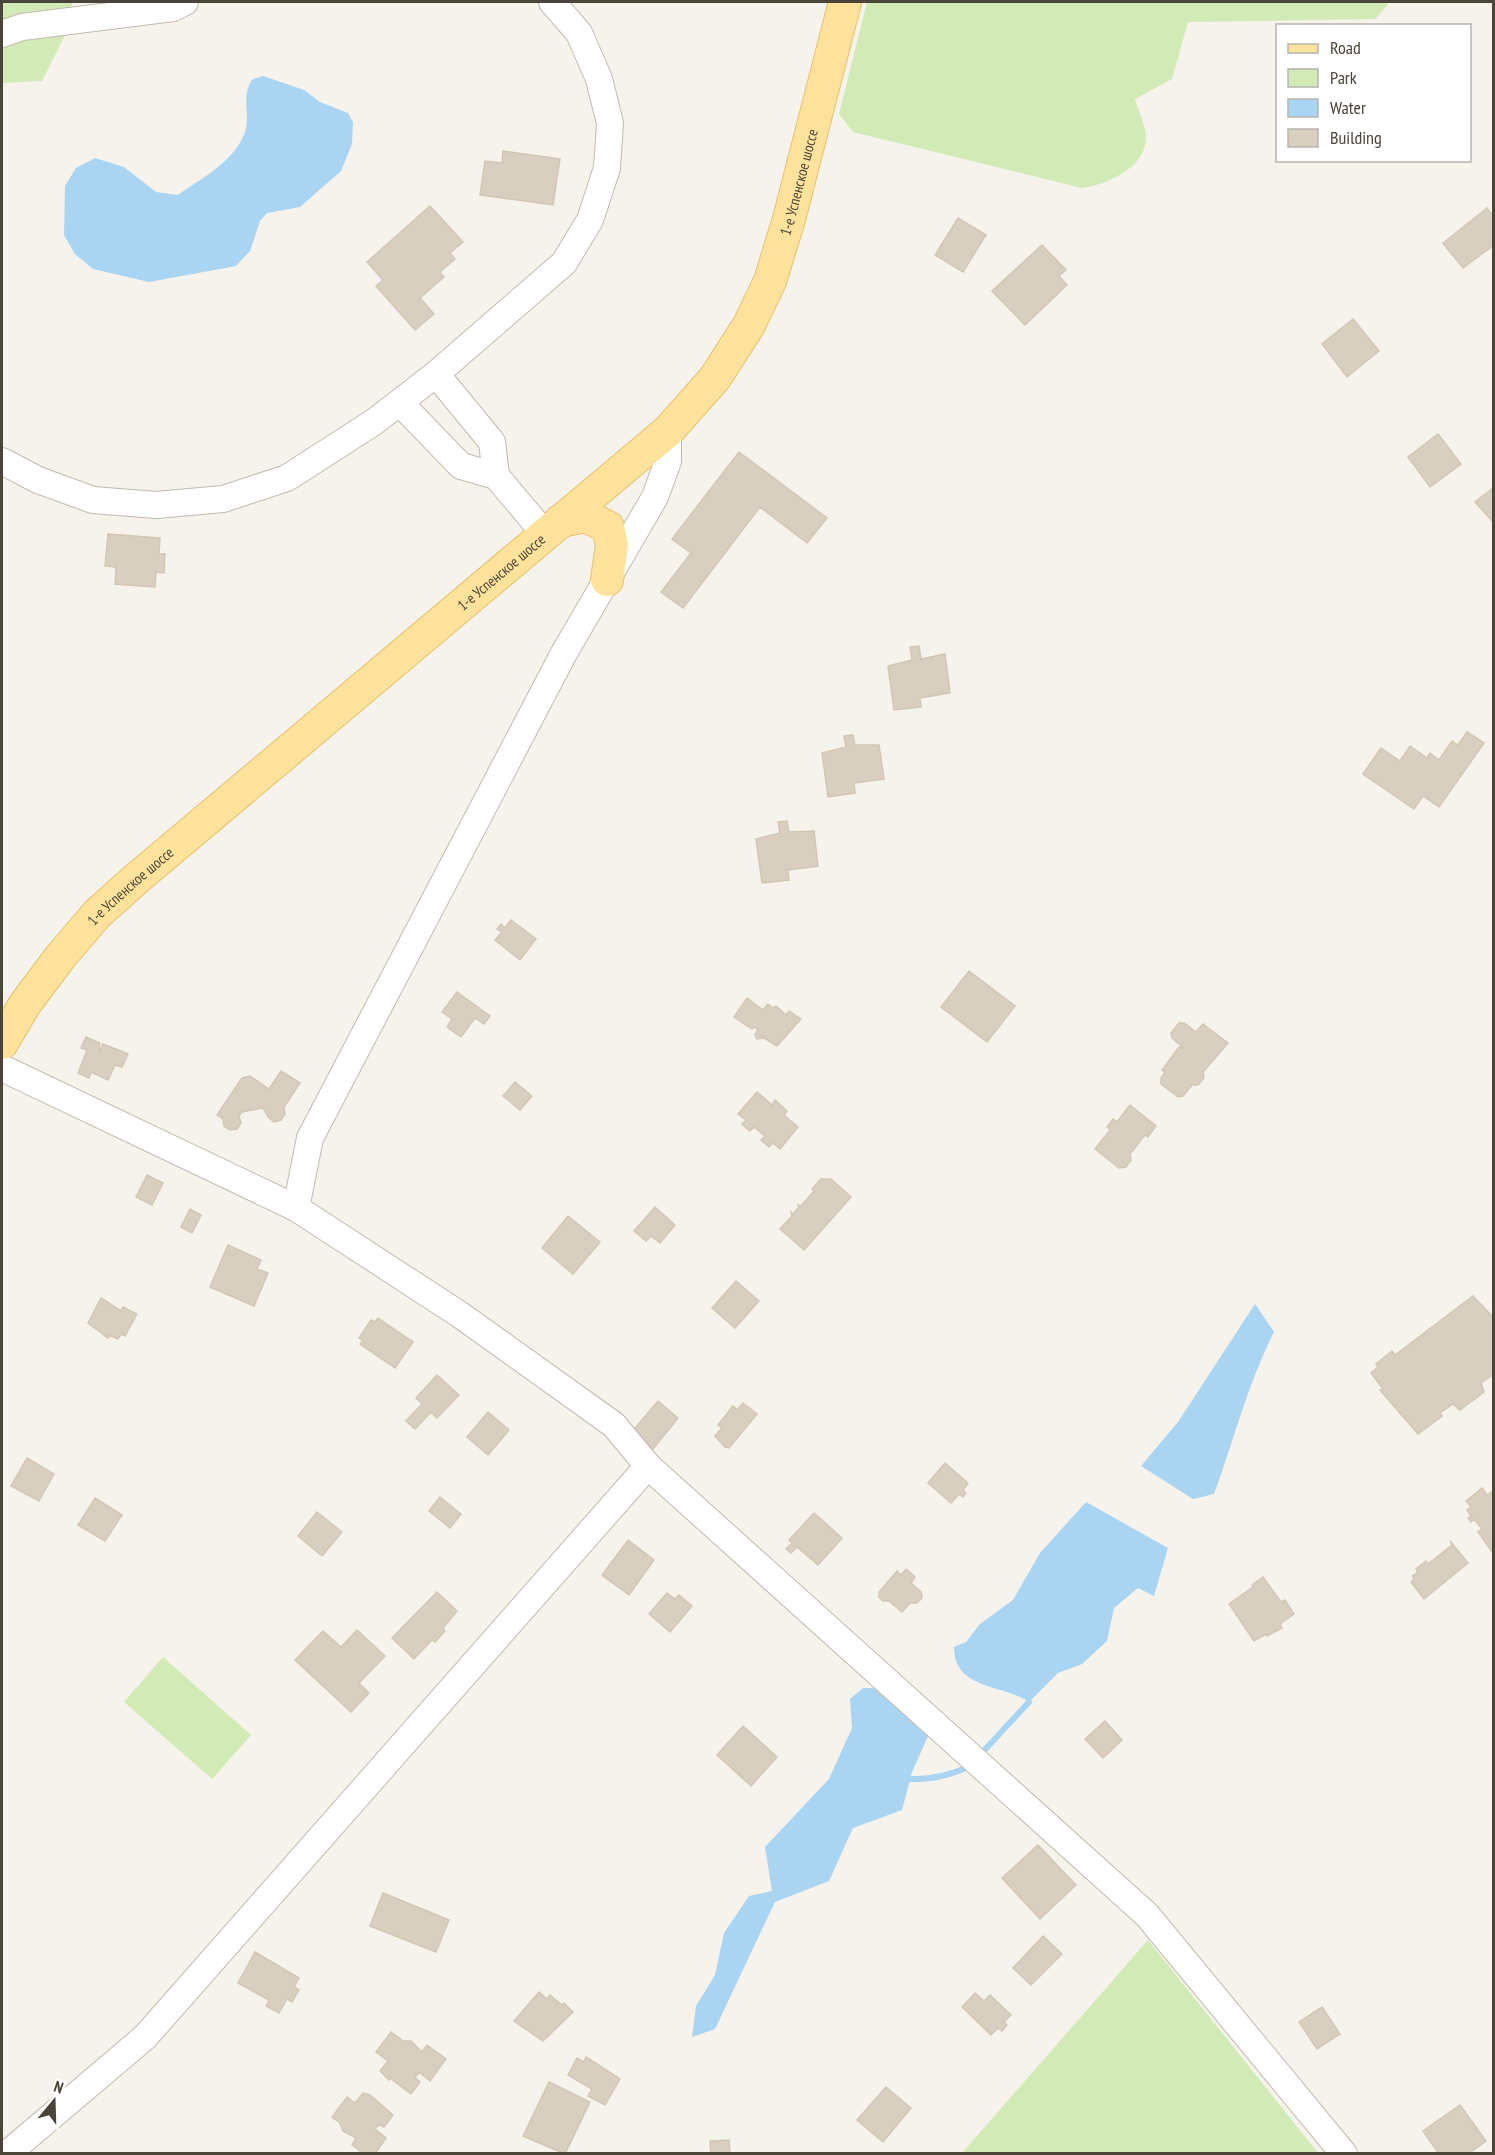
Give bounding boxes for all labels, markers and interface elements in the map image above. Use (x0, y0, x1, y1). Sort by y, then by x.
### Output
legend (1276, 24, 1471, 162)
text: Road (1330, 36, 1361, 59)
text: Park (1330, 66, 1357, 89)
text: Water (1330, 96, 1366, 119)
text: Building (1330, 126, 1382, 149)
street label: 1-е Успенское шоссе (775, 127, 821, 238)
street label: 1-е Успенское шоссе (453, 529, 549, 614)
street label: 1-е Успенское шоссе (82, 842, 177, 929)
north arrow (24, 2071, 84, 2131)
text: N (52, 2076, 66, 2098)

